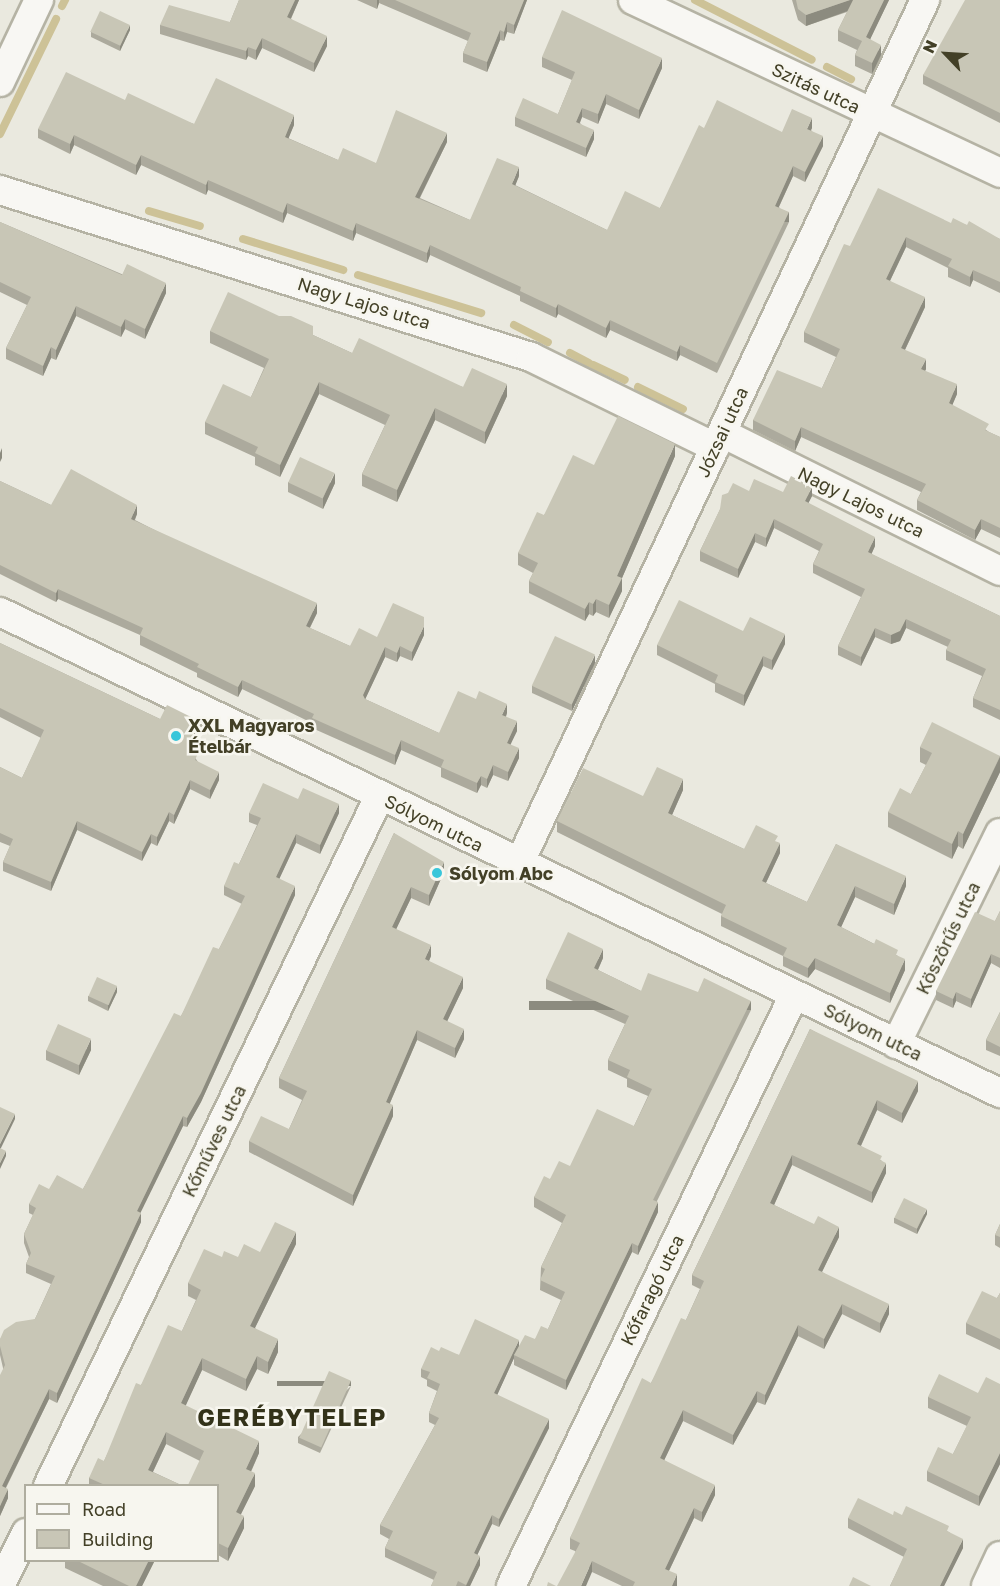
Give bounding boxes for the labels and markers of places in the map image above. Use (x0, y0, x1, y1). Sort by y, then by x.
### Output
place label: XXL Magyaros Ételbár (188, 715, 315, 758)
marker: XXL Magyaros Ételbár (169, 729, 183, 743)
place label: Sólyom Abc (449, 862, 553, 884)
marker: Sólyom Abc (430, 866, 444, 880)

